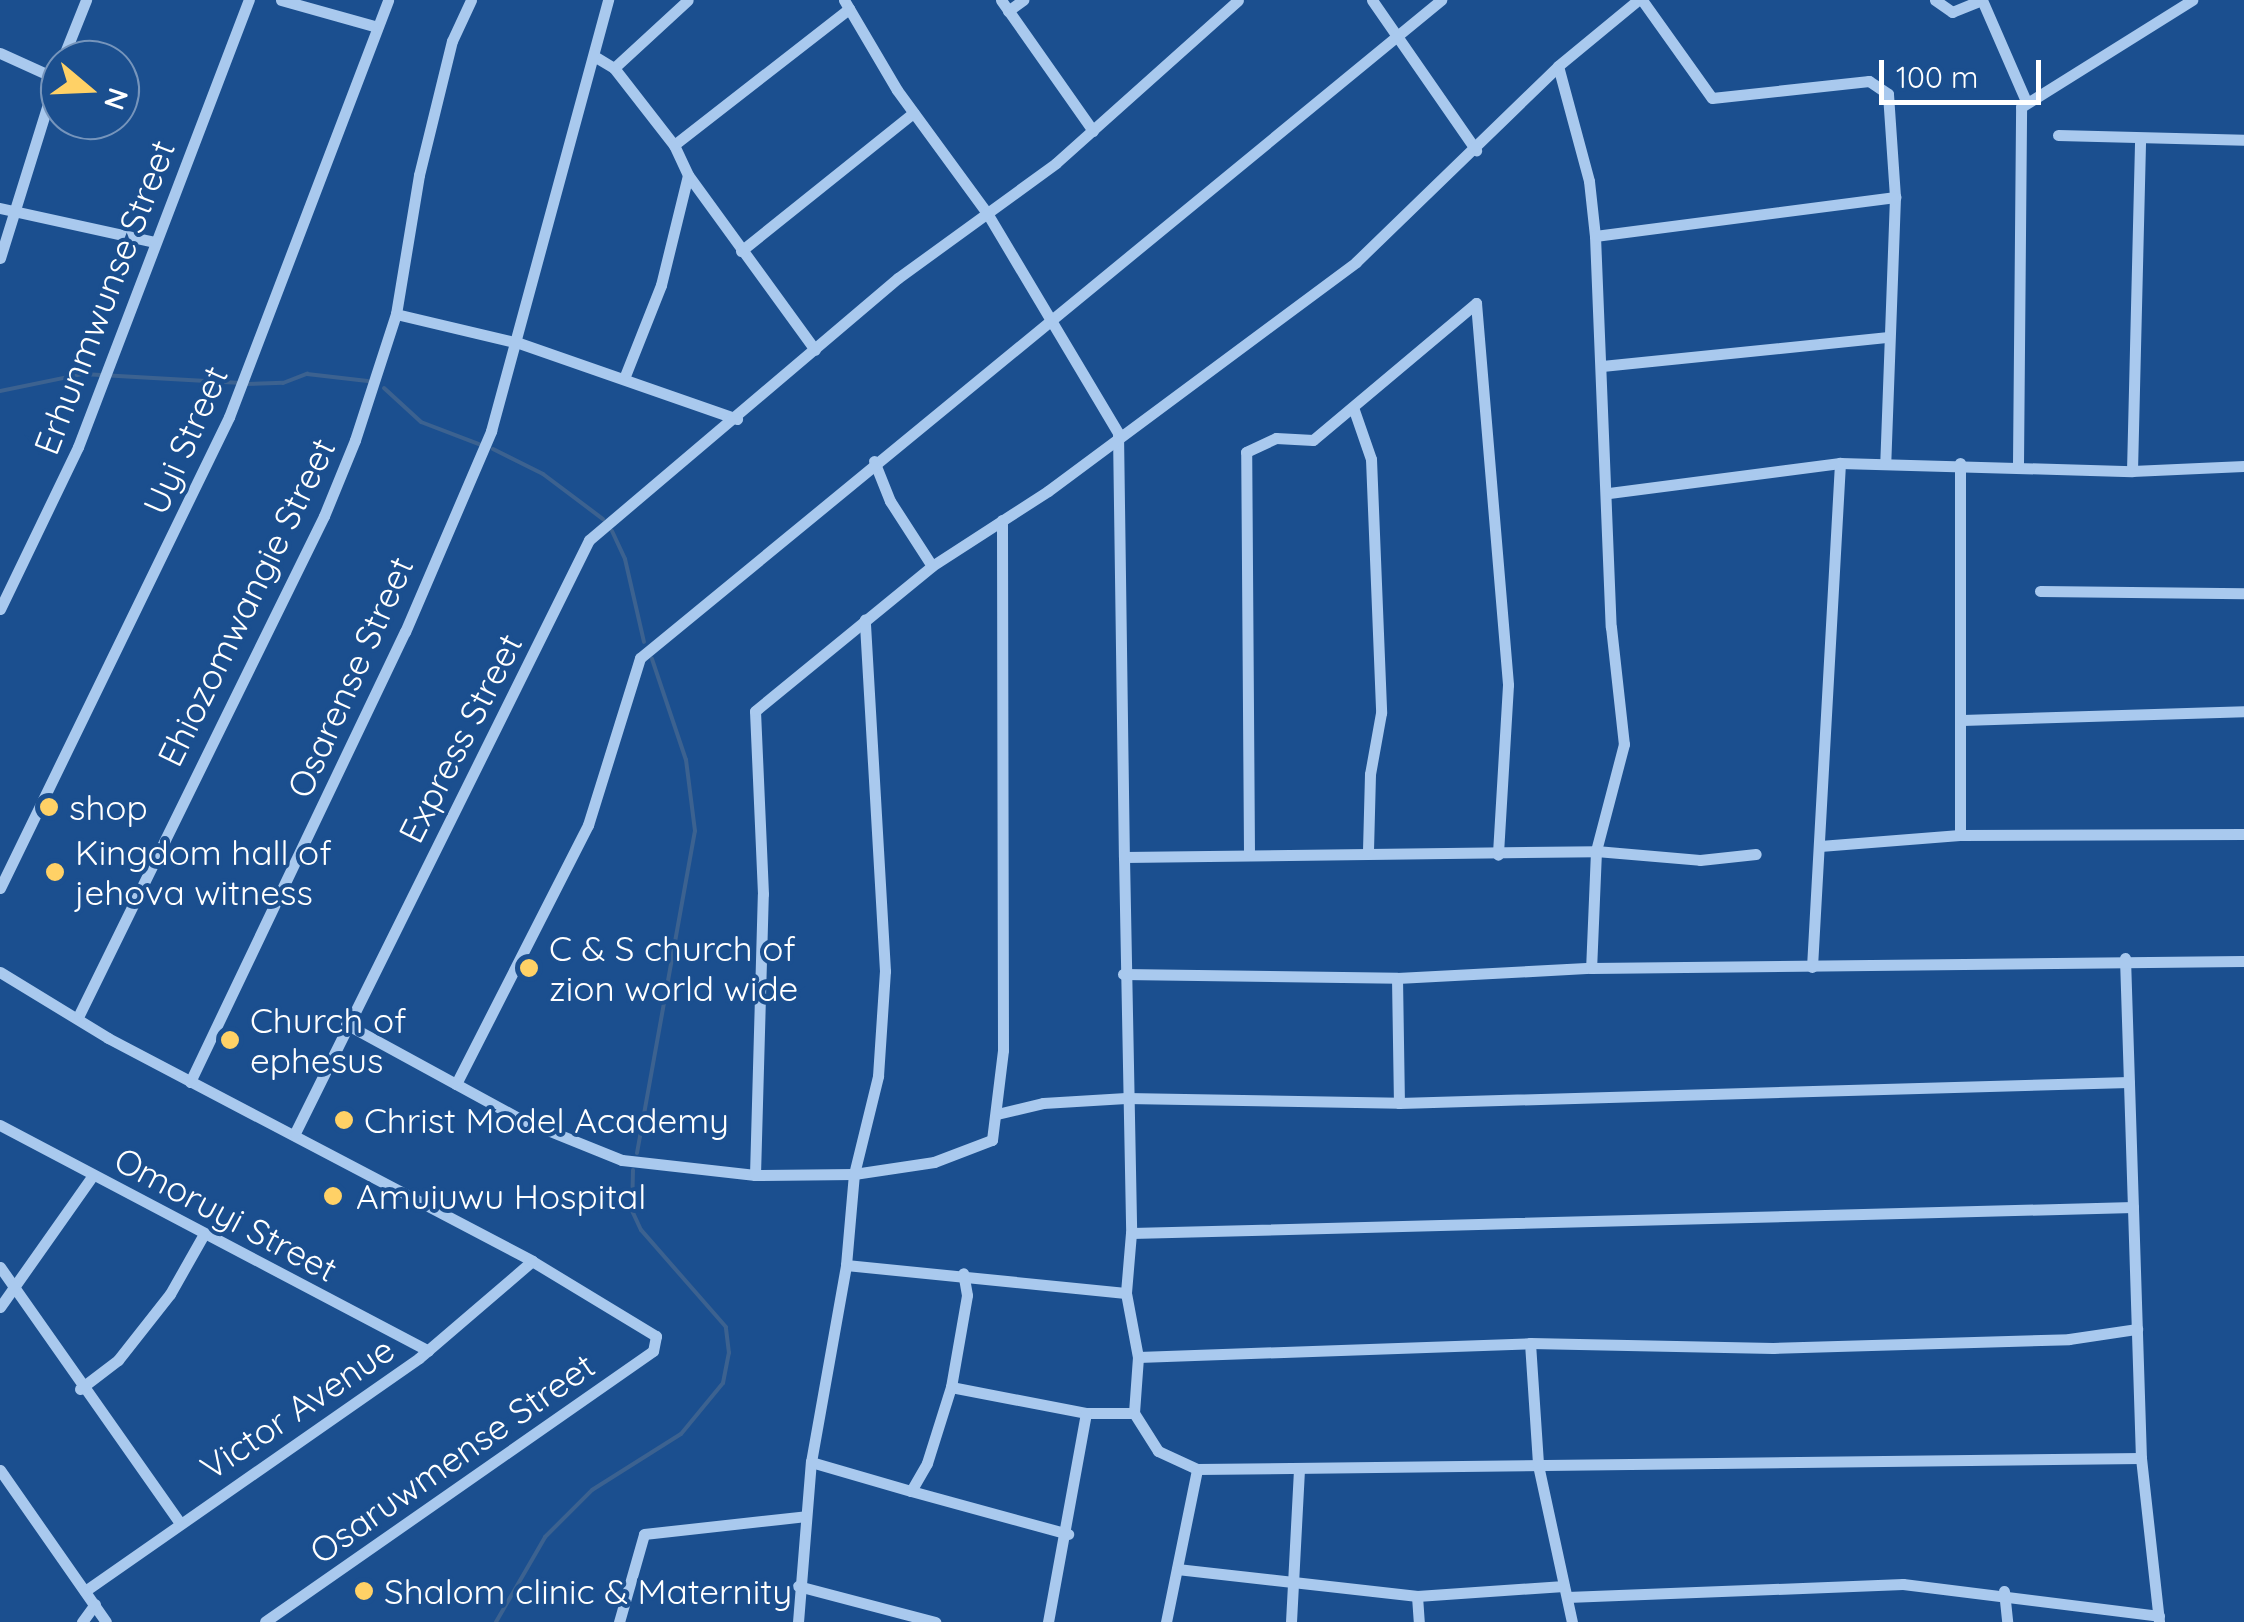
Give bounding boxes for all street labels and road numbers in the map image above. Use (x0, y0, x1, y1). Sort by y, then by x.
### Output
street label: Erhunmwunse Street (25, 134, 183, 460)
street label: Uyi Street (134, 360, 236, 520)
street label: Ehiozomwangie Street (148, 431, 344, 773)
street label: Osarense Street (278, 550, 422, 804)
street label: Express Street (389, 627, 531, 849)
street label: Omoruyi Street (108, 1138, 344, 1290)
street label: Victor Avenue (192, 1328, 402, 1488)
street label: Osaruwmense Street (302, 1344, 602, 1572)

